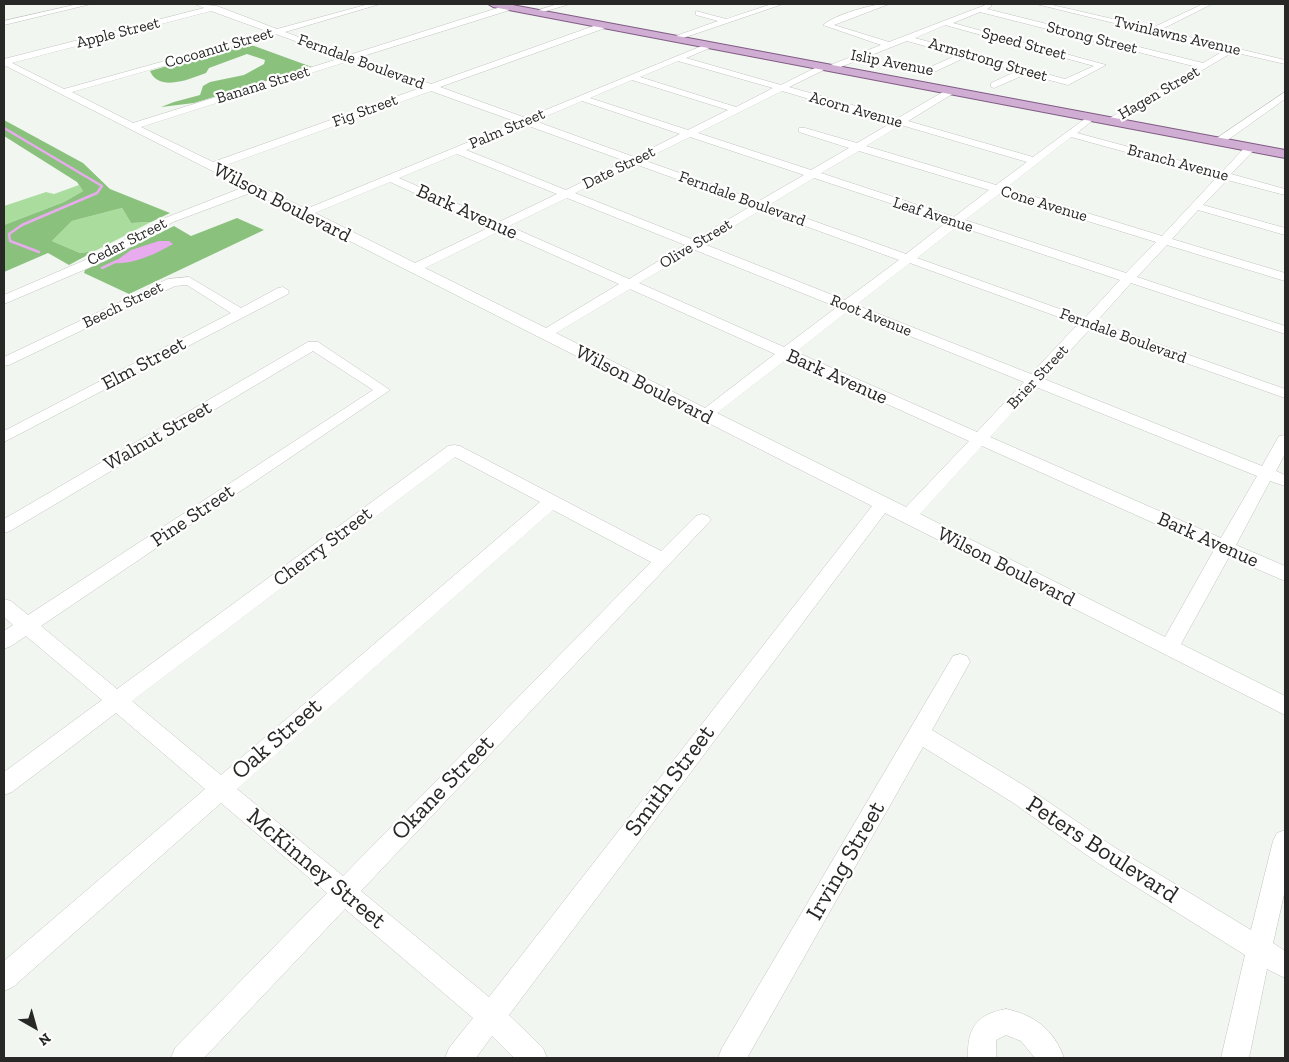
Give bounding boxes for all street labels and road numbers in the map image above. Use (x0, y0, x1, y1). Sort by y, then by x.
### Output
street label: Twinlawns Avenue (1112, 12, 1242, 60)
street label: Apple Street (74, 13, 162, 53)
street label: Strong Street (1045, 17, 1139, 59)
street label: Cocoanut Street (163, 23, 275, 73)
street label: Speed Street (980, 23, 1068, 65)
street label: Ferndale Boulevard (295, 30, 427, 94)
street label: Armstrong Street (926, 34, 1050, 86)
street label: Islip Avenue (849, 46, 935, 80)
street label: Banana Street (214, 62, 312, 108)
street label: Hagen Street (1115, 62, 1203, 124)
street label: Acorn Avenue (807, 88, 905, 132)
street label: Fig Street (330, 90, 400, 132)
street label: Palm Street (466, 104, 548, 154)
street label: Branch Avenue (1125, 140, 1231, 186)
street label: Date Street (580, 142, 658, 194)
street label: Wilson Boulevard (209, 158, 355, 248)
street label: Ferndale Boulevard (676, 167, 808, 231)
street label: Bark Avenue (413, 179, 521, 245)
street label: Cone Avenue (998, 182, 1090, 226)
street label: Leaf Avenue (890, 193, 976, 237)
street label: Cedar Street (84, 214, 170, 270)
street label: Olive Street (656, 215, 736, 273)
street label: Beech Street (80, 277, 166, 333)
street label: Root Avenue (827, 291, 915, 341)
street label: Ferndale Boulevard (1057, 304, 1189, 368)
street label: Elm Street (98, 332, 190, 396)
street label: Wilson Boulevard (571, 340, 717, 430)
street label: Brier Street (1003, 341, 1073, 413)
street label: Bark Avenue (783, 344, 891, 410)
street label: Walnut Street (100, 396, 216, 476)
street label: Pine Street (147, 479, 239, 553)
street label: Cherry Street (269, 502, 377, 592)
street label: Bark Avenue (1154, 507, 1262, 573)
street label: Wilson Boulevard (933, 522, 1079, 612)
street label: Oak Street (226, 692, 328, 786)
street label: Smith Street (619, 720, 721, 842)
street label: Okane Street (386, 729, 500, 847)
street label: Peters Boulevard (1021, 790, 1183, 910)
street label: Irving Street (800, 796, 892, 926)
street label: McKinney Street (241, 802, 391, 936)

